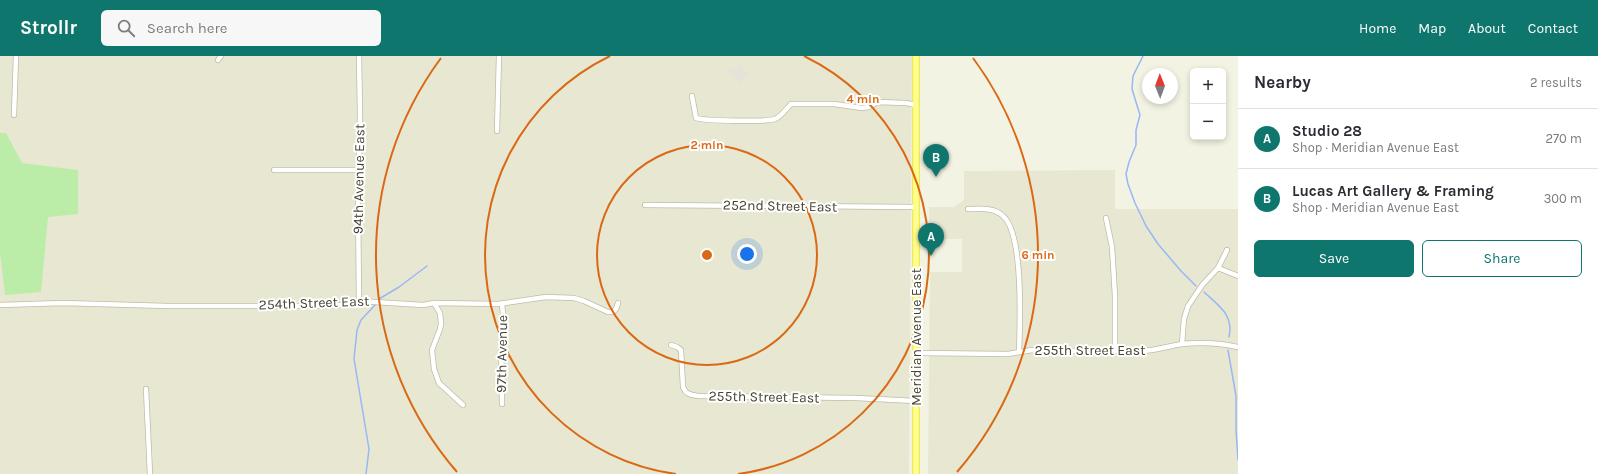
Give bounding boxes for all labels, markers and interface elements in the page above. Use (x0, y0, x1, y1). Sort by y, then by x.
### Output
search box (101, 10, 381, 46)
text: Strollr (20, 17, 77, 39)
icon: search (115, 17, 137, 39)
text: Search here (147, 19, 228, 37)
text: Home (1359, 20, 1396, 37)
text: Map (1418, 20, 1446, 37)
text: About (1468, 20, 1506, 37)
text: Contact (1528, 20, 1578, 37)
north arrow (1142, 68, 1178, 104)
map controls (1190, 68, 1226, 140)
button: + (1190, 68, 1226, 104)
text: Nearby (1254, 72, 1311, 92)
text: 2 results (1530, 75, 1582, 90)
text: 4 min (847, 92, 879, 106)
button: − (1190, 104, 1226, 140)
text: Studio 28 (1292, 122, 1362, 140)
street label: 94th Avenue East (350, 124, 368, 234)
text: A (1263, 131, 1271, 146)
text: 270 m (1545, 131, 1582, 146)
text: 2 min (690, 138, 724, 152)
text: Shop · Meridian Avenue East (1292, 140, 1459, 155)
pin: B (923, 144, 949, 177)
text: Lucas Art Gallery & Framing (1292, 182, 1494, 200)
text: B (1263, 191, 1271, 206)
text: 300 m (1544, 191, 1582, 206)
street label: 252nd Street East (723, 197, 837, 215)
text: Shop · Meridian Avenue East (1292, 200, 1459, 215)
pin: A (918, 223, 944, 256)
button: Save (1254, 240, 1414, 277)
button: Share (1422, 240, 1582, 277)
your location (737, 244, 757, 264)
centre of rings (700, 248, 714, 262)
text: 6 min (1021, 248, 1055, 262)
street label: Meridian Avenue East (908, 268, 925, 406)
street label: 254th Street East (258, 293, 370, 313)
street label: 97th Avenue (493, 315, 511, 393)
street label: 255th Street East (1035, 342, 1145, 359)
street label: 255th Street East (708, 388, 820, 406)

